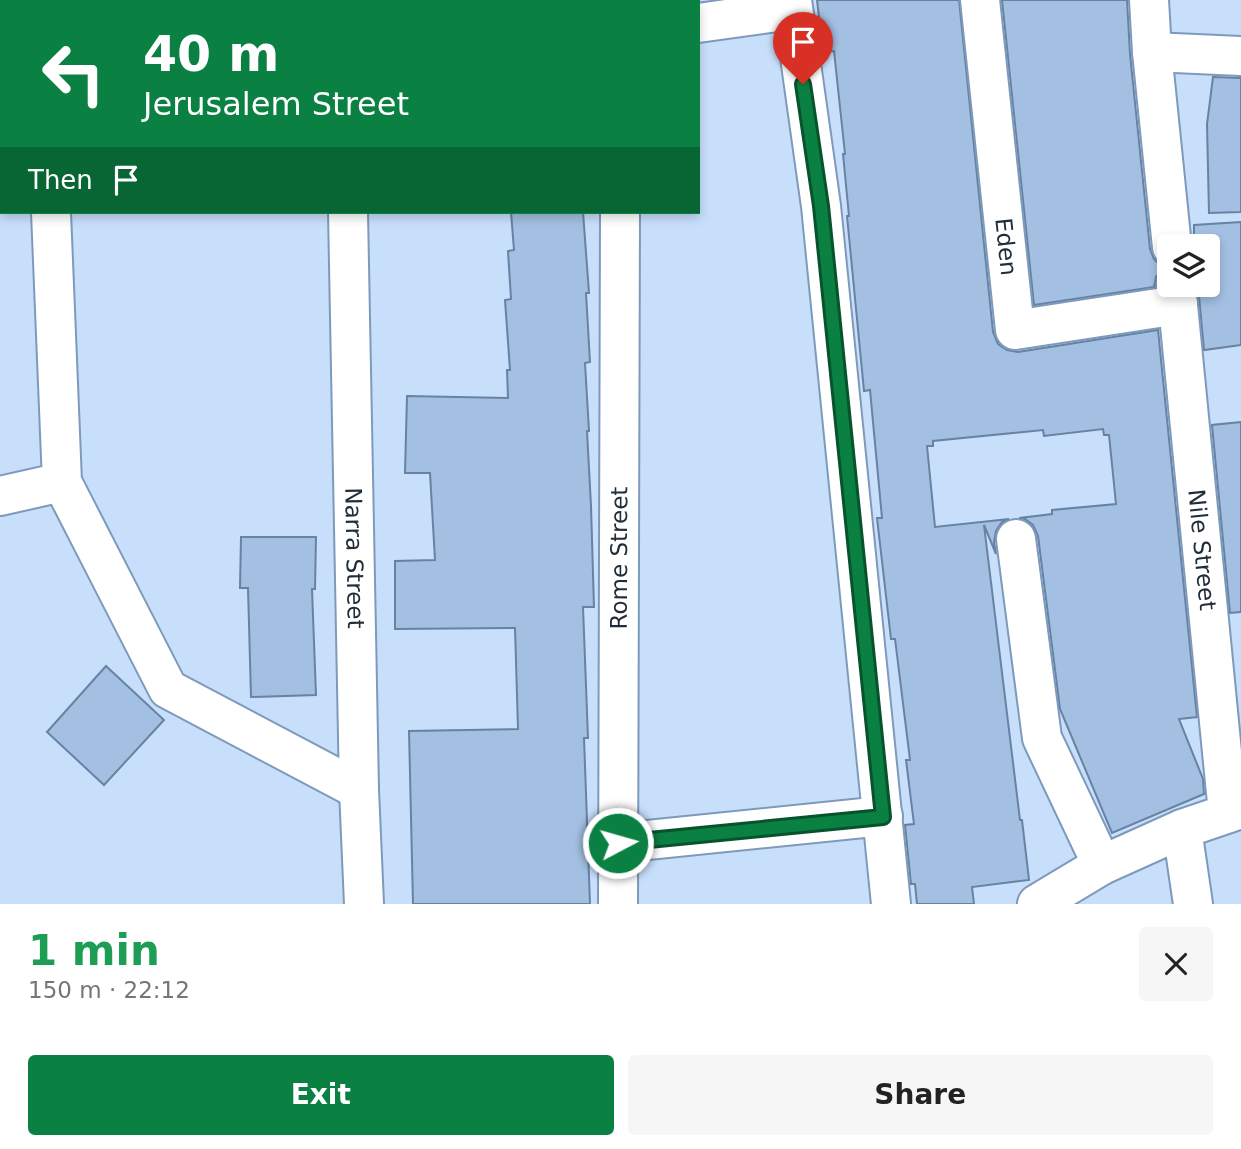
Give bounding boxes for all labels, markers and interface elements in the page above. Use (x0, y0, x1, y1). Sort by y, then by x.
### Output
pin (773, 12.0, 833, 84)
icon: arrive (784, 23, 822, 61)
text: 40 m (143, 26, 279, 83)
icon: left (28, 28, 119, 119)
text: Jerusalem Street (143, 85, 409, 123)
icon: arrive (107, 161, 145, 199)
text: Then (28, 165, 93, 195)
street label: Eden (990, 216, 1022, 277)
map controls (1157, 234, 1220, 297)
button: layers (1157, 234, 1220, 297)
street label: Narra Street (340, 487, 369, 629)
street label: Rome Street (606, 487, 632, 629)
street label: Nile Street (1183, 488, 1221, 611)
position arrow (581, 806, 655, 880)
text: 1 min (28, 926, 160, 975)
button: close (1139, 927, 1213, 1001)
text: 150 m · 22:12 (28, 977, 190, 1003)
button: Exit (28, 1055, 614, 1135)
button: Share (628, 1055, 1213, 1135)

